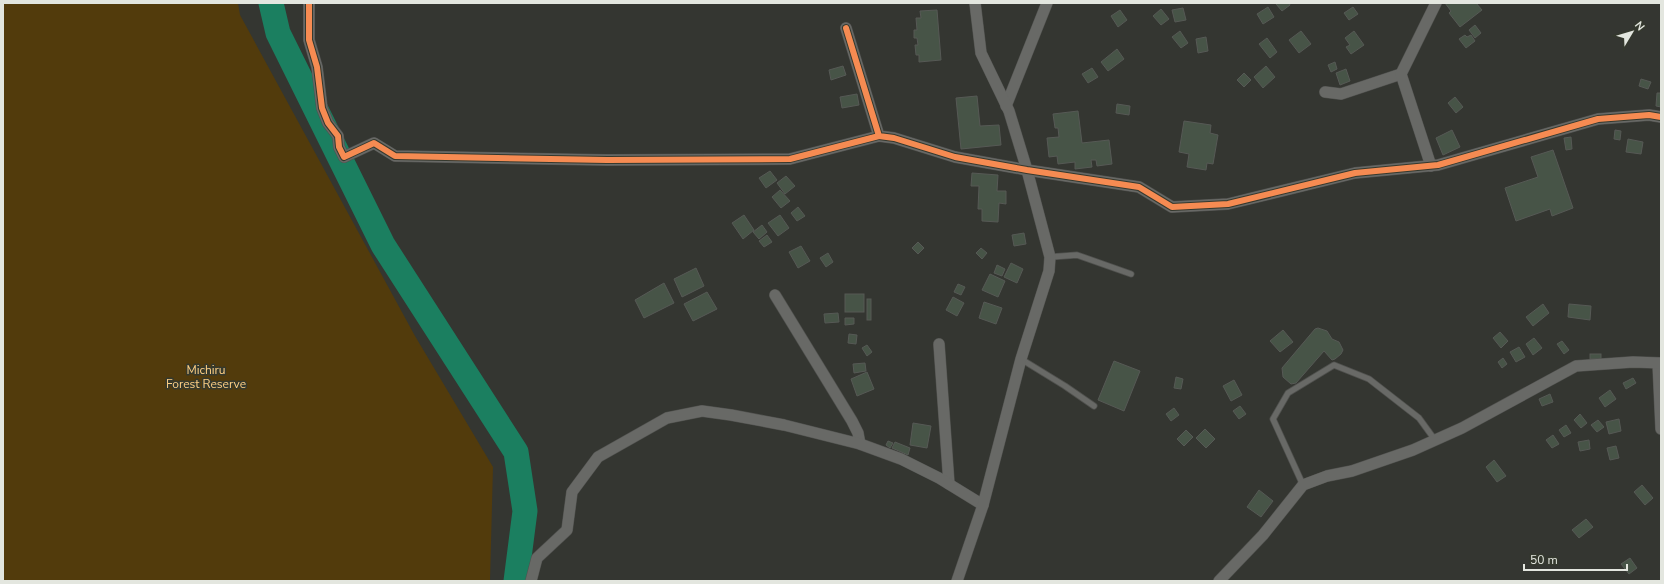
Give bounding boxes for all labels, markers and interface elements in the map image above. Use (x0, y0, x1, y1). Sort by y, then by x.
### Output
north arrow (1612, 12, 1652, 52)
text: N (1631, 18, 1648, 34)
park label: Michiru Forest Reserve (166, 362, 246, 392)
scale bar (1524, 546, 1627, 572)
text: 50 m (1530, 552, 1558, 568)

